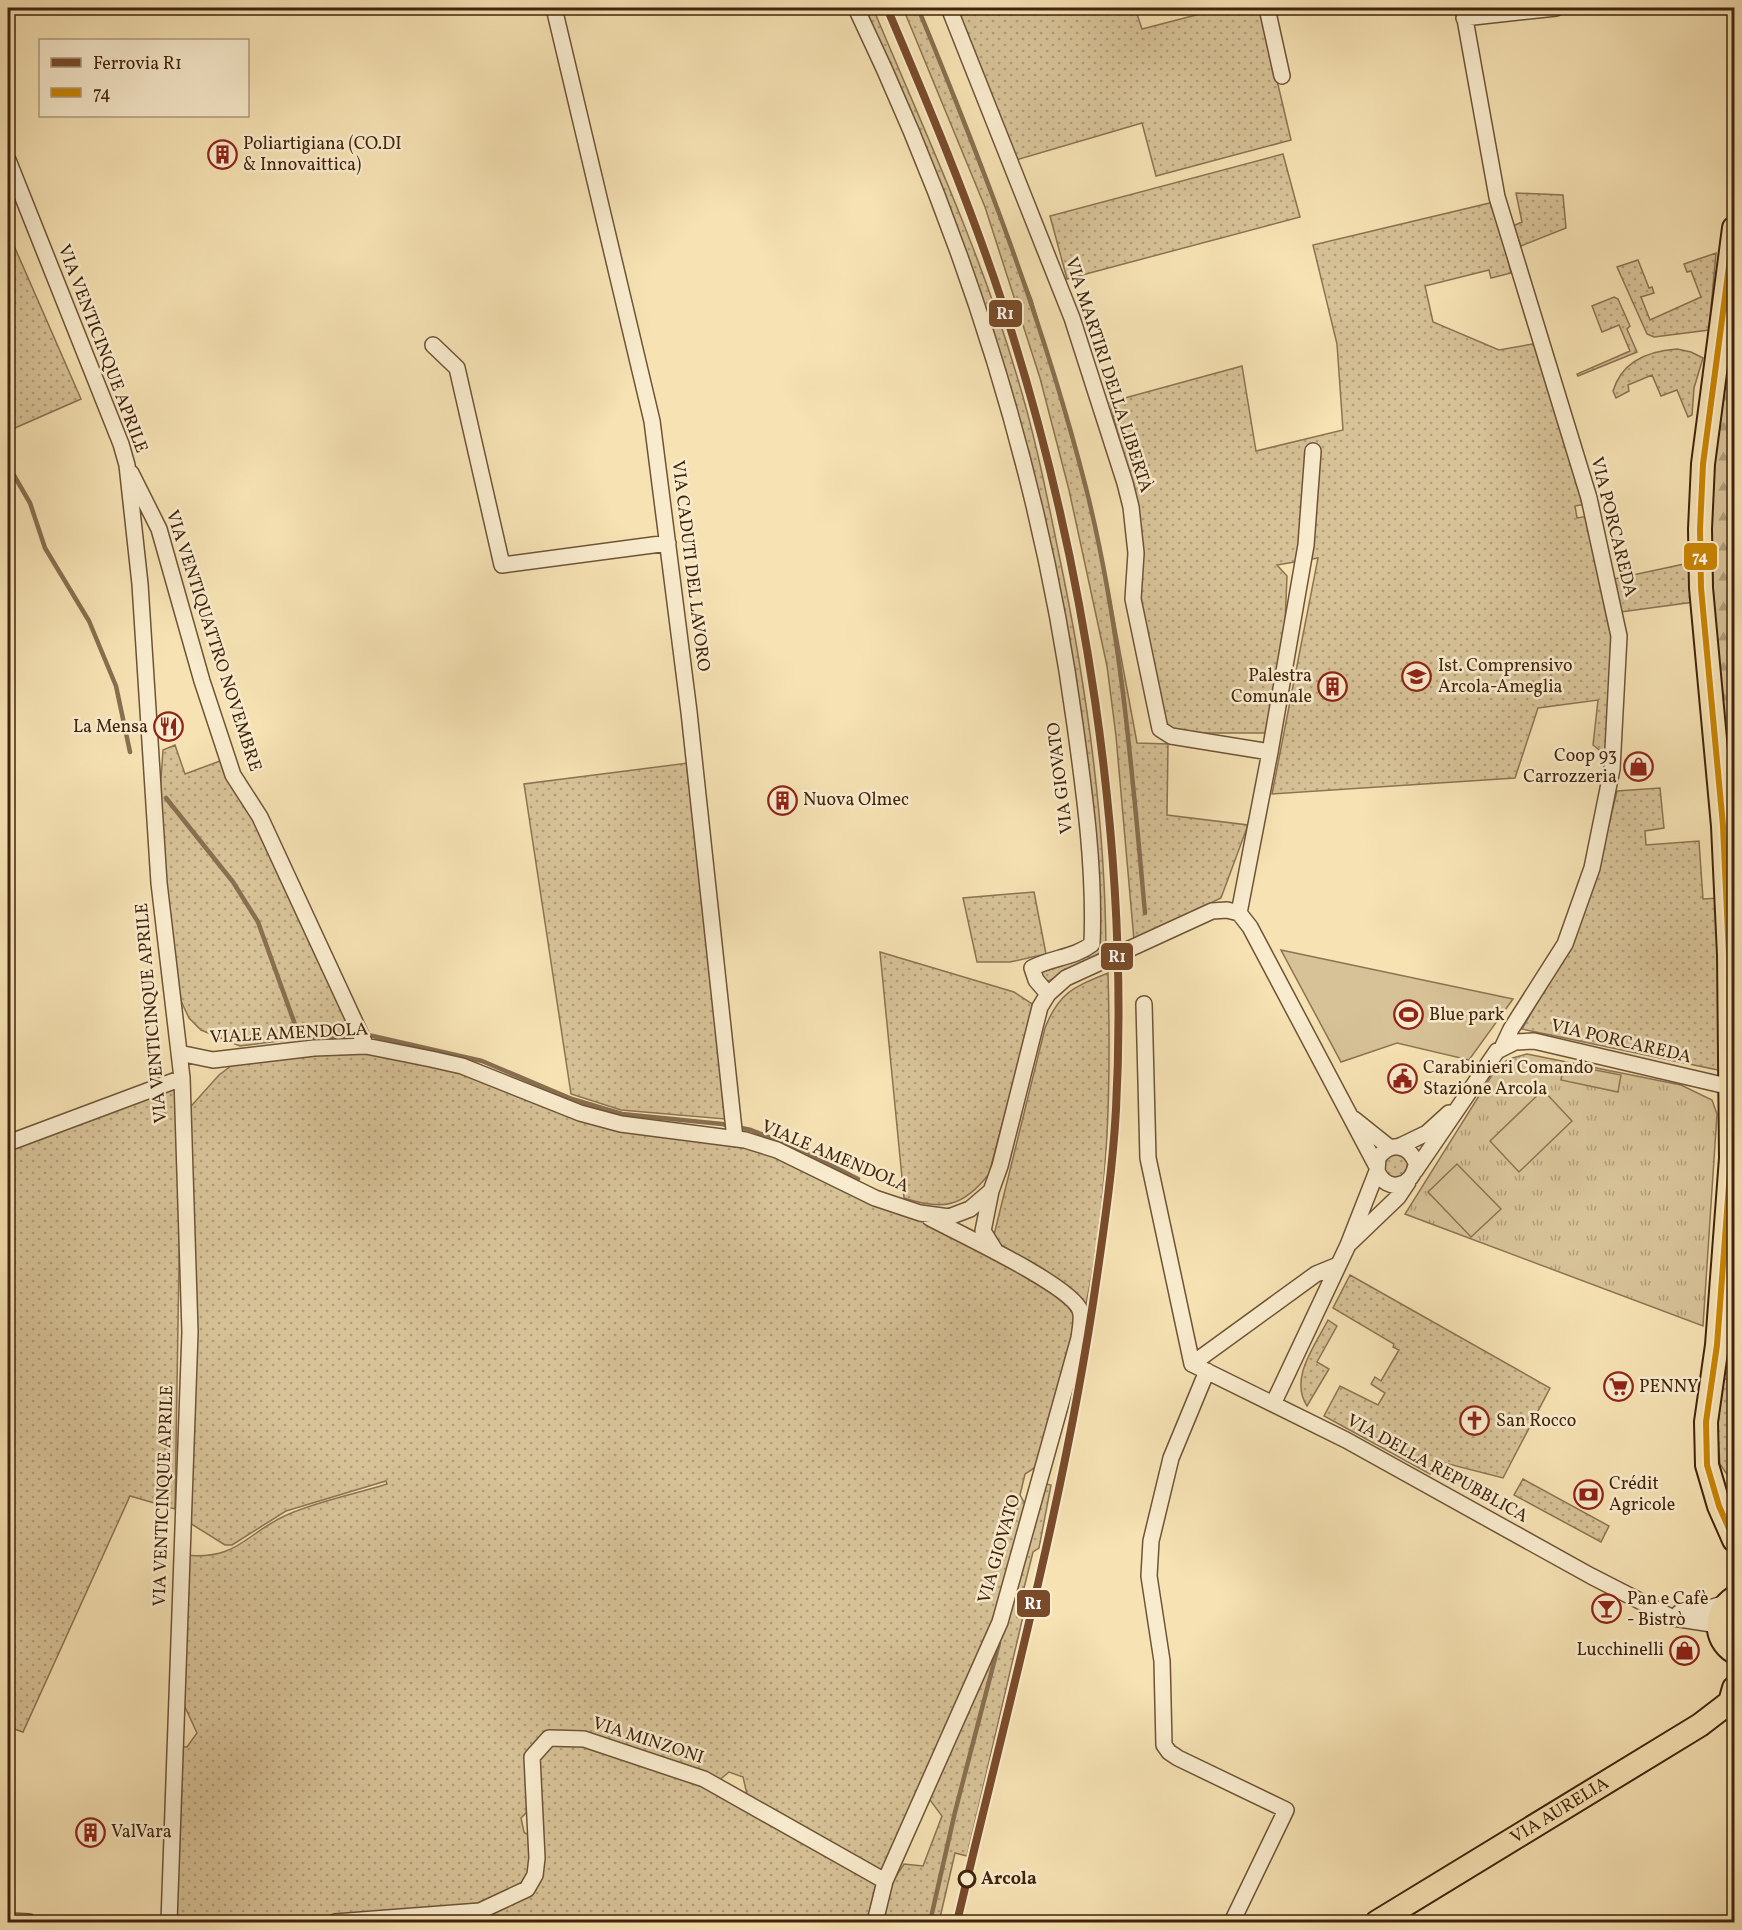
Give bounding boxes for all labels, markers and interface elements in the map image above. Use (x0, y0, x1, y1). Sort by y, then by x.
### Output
legend (39, 39, 249, 117)
text: Ferrovia R1 (93, 52, 182, 77)
text: 74 (93, 82, 111, 107)
place label: Poliartigiana (CO.DI & Innovaittica) (243, 132, 402, 178)
building icon: Poliartigiana (CO.DI & Innovaittica) (206, 138, 238, 170)
street label: VIA VENTICINQUE APRILE (51, 241, 153, 457)
street label: VIA MARTIRI DELLA LIBERTÀ (1058, 254, 1158, 496)
line badge: R1 (988, 299, 1023, 328)
text: R1 (996, 304, 1014, 326)
street label: VIA PORCAREDA (1584, 454, 1643, 600)
street label: VIA CADUTI DEL LAVORO (665, 459, 715, 673)
street label: VIA VENTIQUATTRO NOVEMBRE (159, 507, 267, 775)
line badge: 74 (1683, 542, 1718, 571)
text: 74 (1692, 547, 1708, 569)
place label: Ist. Comprensivo Arcola-Ameglia (1438, 654, 1573, 700)
school or university icon: Ist. Comprensivo Arcola-Ameglia (1401, 660, 1433, 692)
place label: Palestra Comunale (1231, 664, 1312, 710)
building icon: Palestra Comunale (1317, 670, 1349, 702)
restaurant icon: La Mensa (153, 711, 185, 743)
place label: La Mensa (73, 715, 148, 740)
street label: VIA GIOVATO (1042, 721, 1080, 835)
place label: Coop 93 Carrozzeria (1523, 744, 1617, 790)
shop icon: Coop 93 Carrozzeria (1622, 750, 1654, 782)
building icon: Nuova Olmec (766, 784, 798, 816)
place label: Nuova Olmec (803, 788, 909, 813)
street label: VIA VENTICINQUE APRILE (130, 901, 174, 1124)
line badge: R1 (1100, 942, 1134, 971)
text: R1 (1108, 947, 1126, 969)
sports icon: Blue park (1392, 999, 1424, 1031)
place label: Blue park (1429, 1003, 1505, 1028)
street label: VIA PORCAREDA (1548, 1014, 1694, 1070)
street label: VIALE AMENDOLA (209, 1017, 369, 1051)
place label: Carabinieri Comando Stazione Arcola (1423, 1056, 1593, 1102)
public building icon: Carabinieri Comando Stazione Arcola (1386, 1062, 1418, 1094)
street label: VIALE AMENDOLA (757, 1115, 913, 1200)
supermarket icon: PENNY (1602, 1371, 1634, 1403)
place label: PENNY (1639, 1375, 1698, 1400)
street label: VIA VENTICINQUE APRILE (148, 1385, 180, 1607)
church icon: San Rocco (1459, 1405, 1491, 1437)
street label: VIA DELLA REPUBBLICA (1342, 1409, 1533, 1530)
place label: San Rocco (1496, 1409, 1576, 1434)
place label: Crédit Agricole (1609, 1472, 1675, 1518)
bank icon: Crédit Agricole (1572, 1478, 1604, 1510)
street label: VIA GIOVATO (973, 1492, 1027, 1606)
place label: Pan e Cafè - Bistrò (1627, 1587, 1709, 1633)
line badge: R1 (1016, 1589, 1051, 1618)
bar icon: Pan e Cafè - Bistrò (1590, 1593, 1622, 1625)
text: R1 (1024, 1594, 1042, 1616)
shop icon: Lucchinelli (1669, 1634, 1701, 1666)
place label: Lucchinelli (1577, 1638, 1664, 1663)
street label: VIA MINZONI (589, 1711, 707, 1771)
street label: VIA AURELIA (1506, 1771, 1614, 1850)
building icon: ValVara (74, 1816, 106, 1848)
place label: ValVara (111, 1820, 172, 1845)
place label: Arcola (981, 1867, 1037, 1892)
marker: Arcola (958, 1870, 976, 1888)

